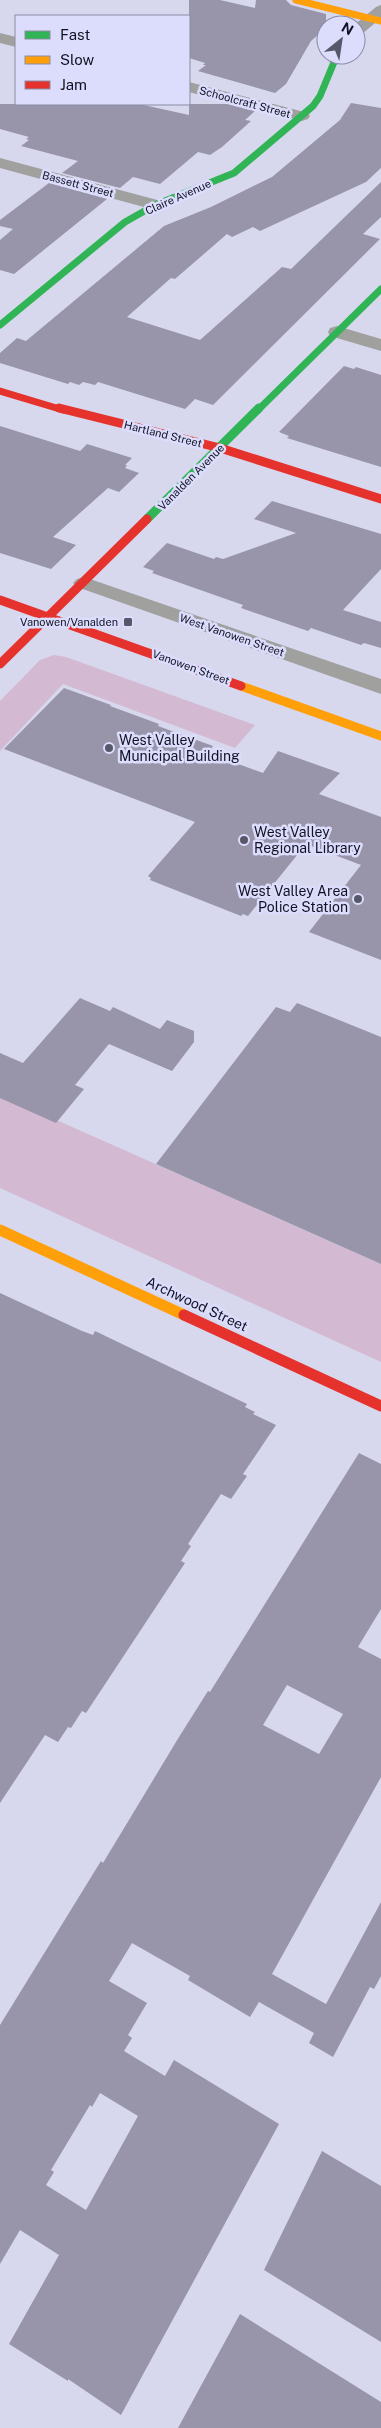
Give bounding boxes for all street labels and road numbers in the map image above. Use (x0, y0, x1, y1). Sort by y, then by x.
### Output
street label: Schoolcraft Street (198, 84, 292, 120)
street label: Bassett Street (41, 169, 115, 199)
street label: Claire Avenue (143, 177, 213, 217)
street label: Hartland Street (123, 419, 203, 449)
street label: Vanalden Avenue (156, 442, 226, 512)
street label: West Vanowen Street (178, 611, 286, 659)
street label: Vanowen Street (151, 647, 231, 687)
street label: Archwood Street (144, 1274, 250, 1334)

